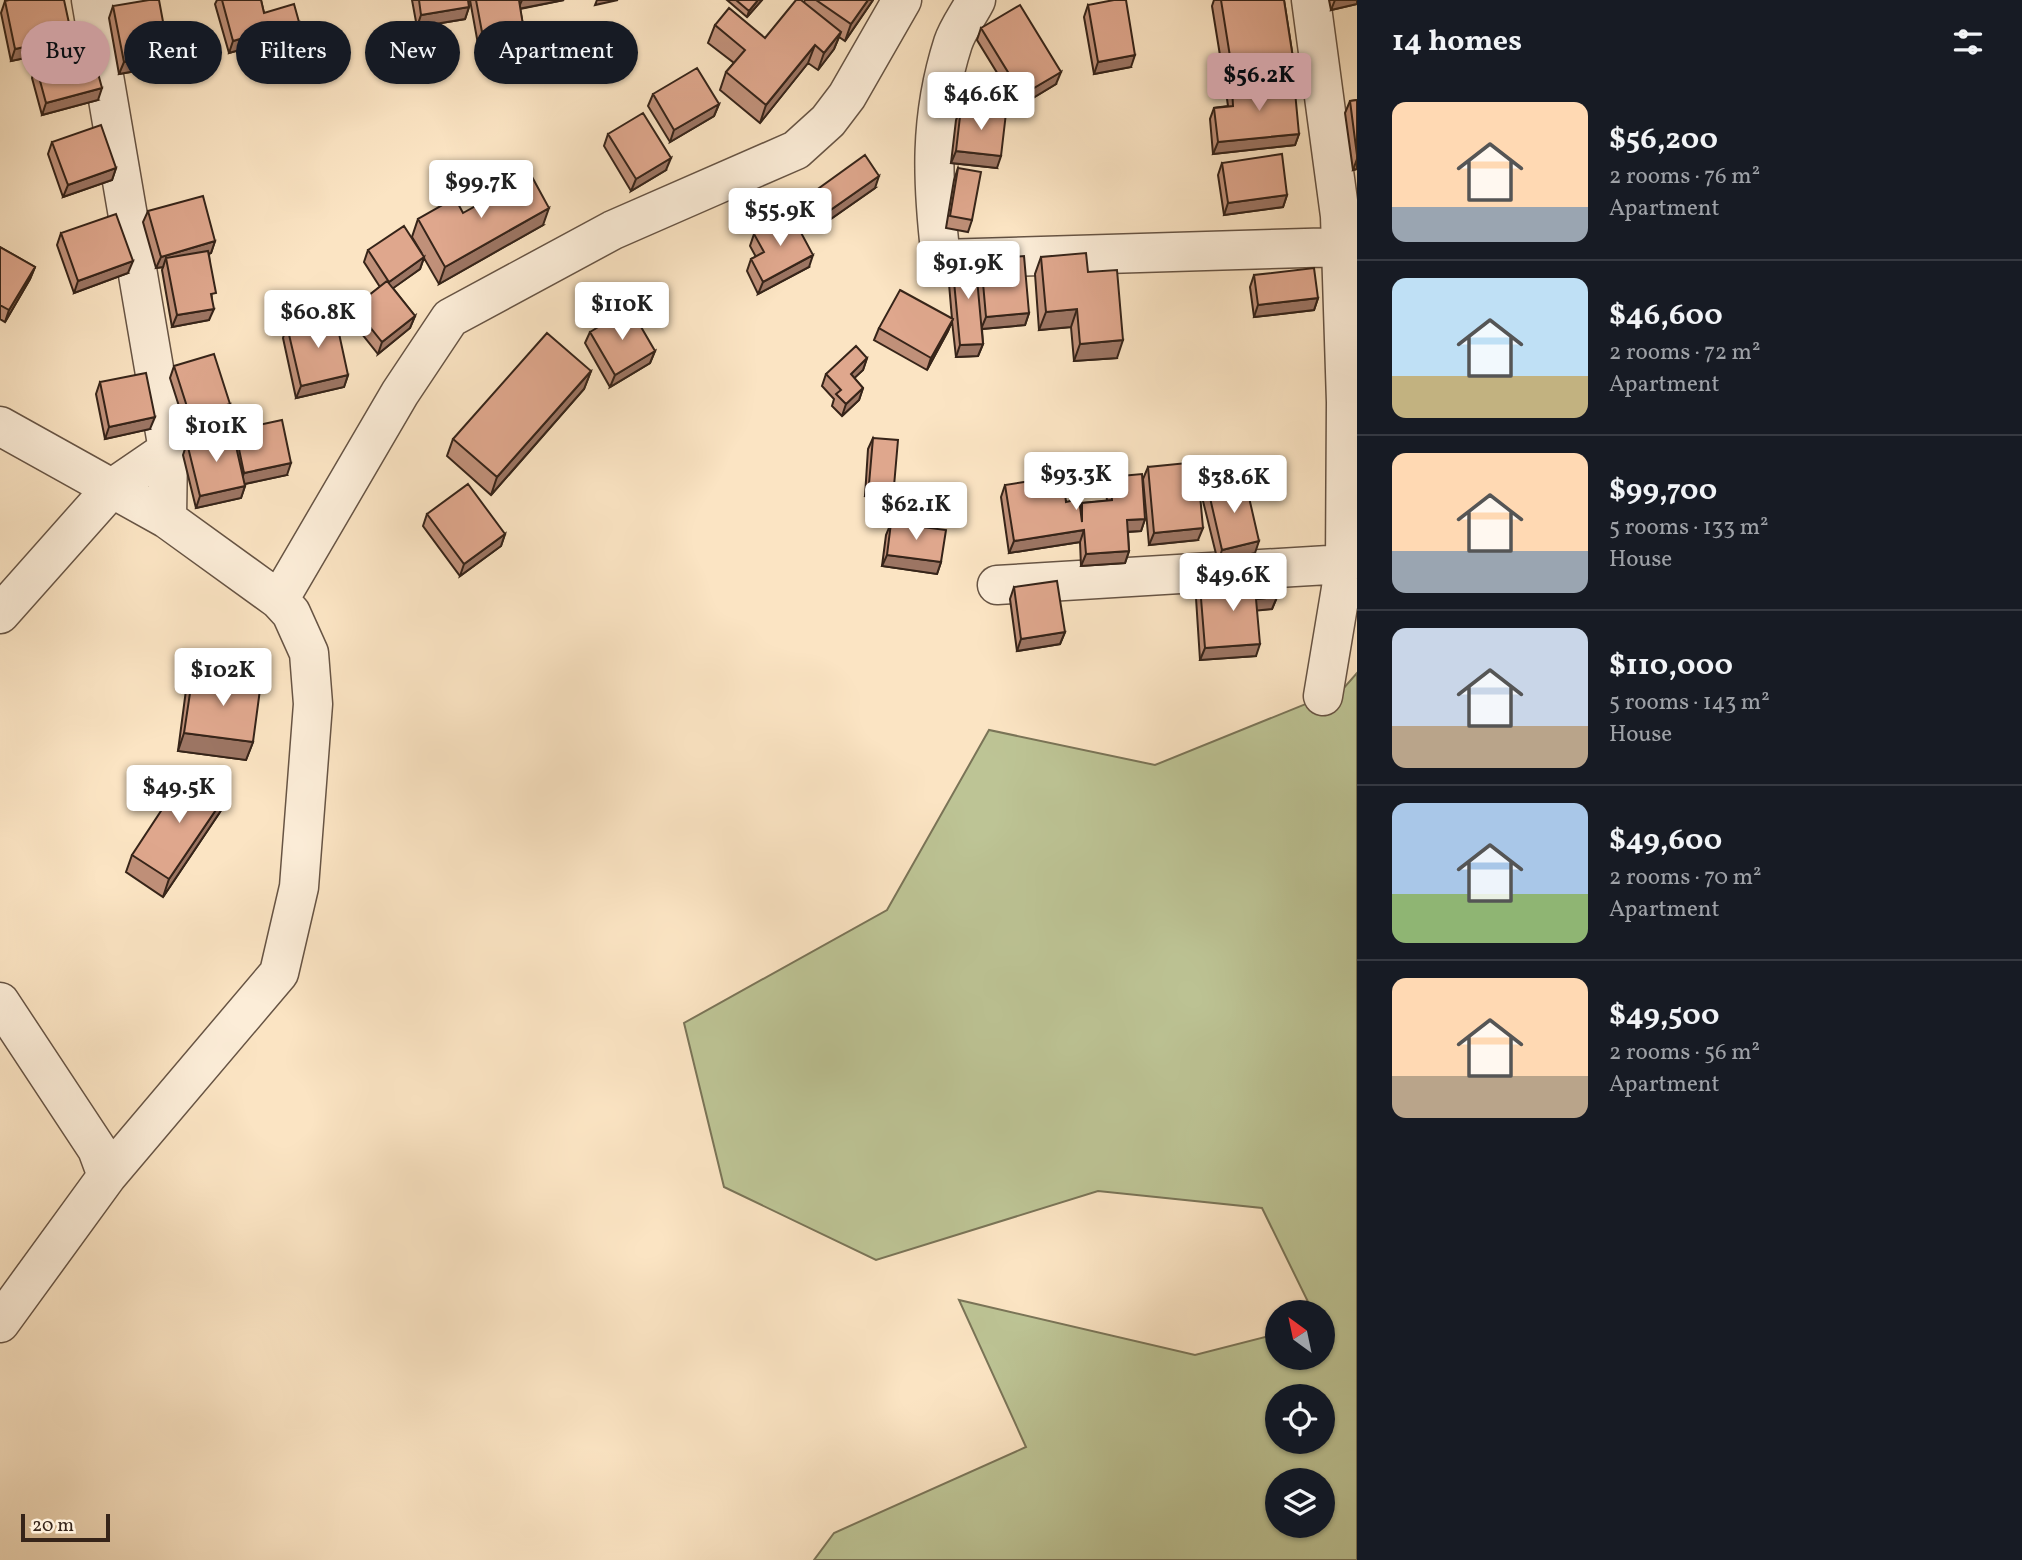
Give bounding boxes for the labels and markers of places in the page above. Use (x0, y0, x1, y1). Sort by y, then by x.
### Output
pin: $56.2K (1202, 54, 1316, 113)
pin: $46.6K (924, 72, 1038, 132)
pin: $99.7K (424, 160, 538, 220)
pin: $55.9K (723, 188, 837, 248)
pin: $91.9K (911, 242, 1025, 301)
pin: $110K (573, 282, 671, 342)
pin: $60.8K (261, 290, 375, 350)
pin: $101K (167, 405, 265, 464)
pin: $93.3K (1019, 452, 1133, 512)
pin: $38.6K (1177, 456, 1291, 515)
pin: $62.1K (859, 482, 973, 542)
pin: $49.6K (1176, 554, 1290, 613)
pin: $102K (174, 648, 272, 708)
pin: $49.5K (122, 766, 236, 825)

